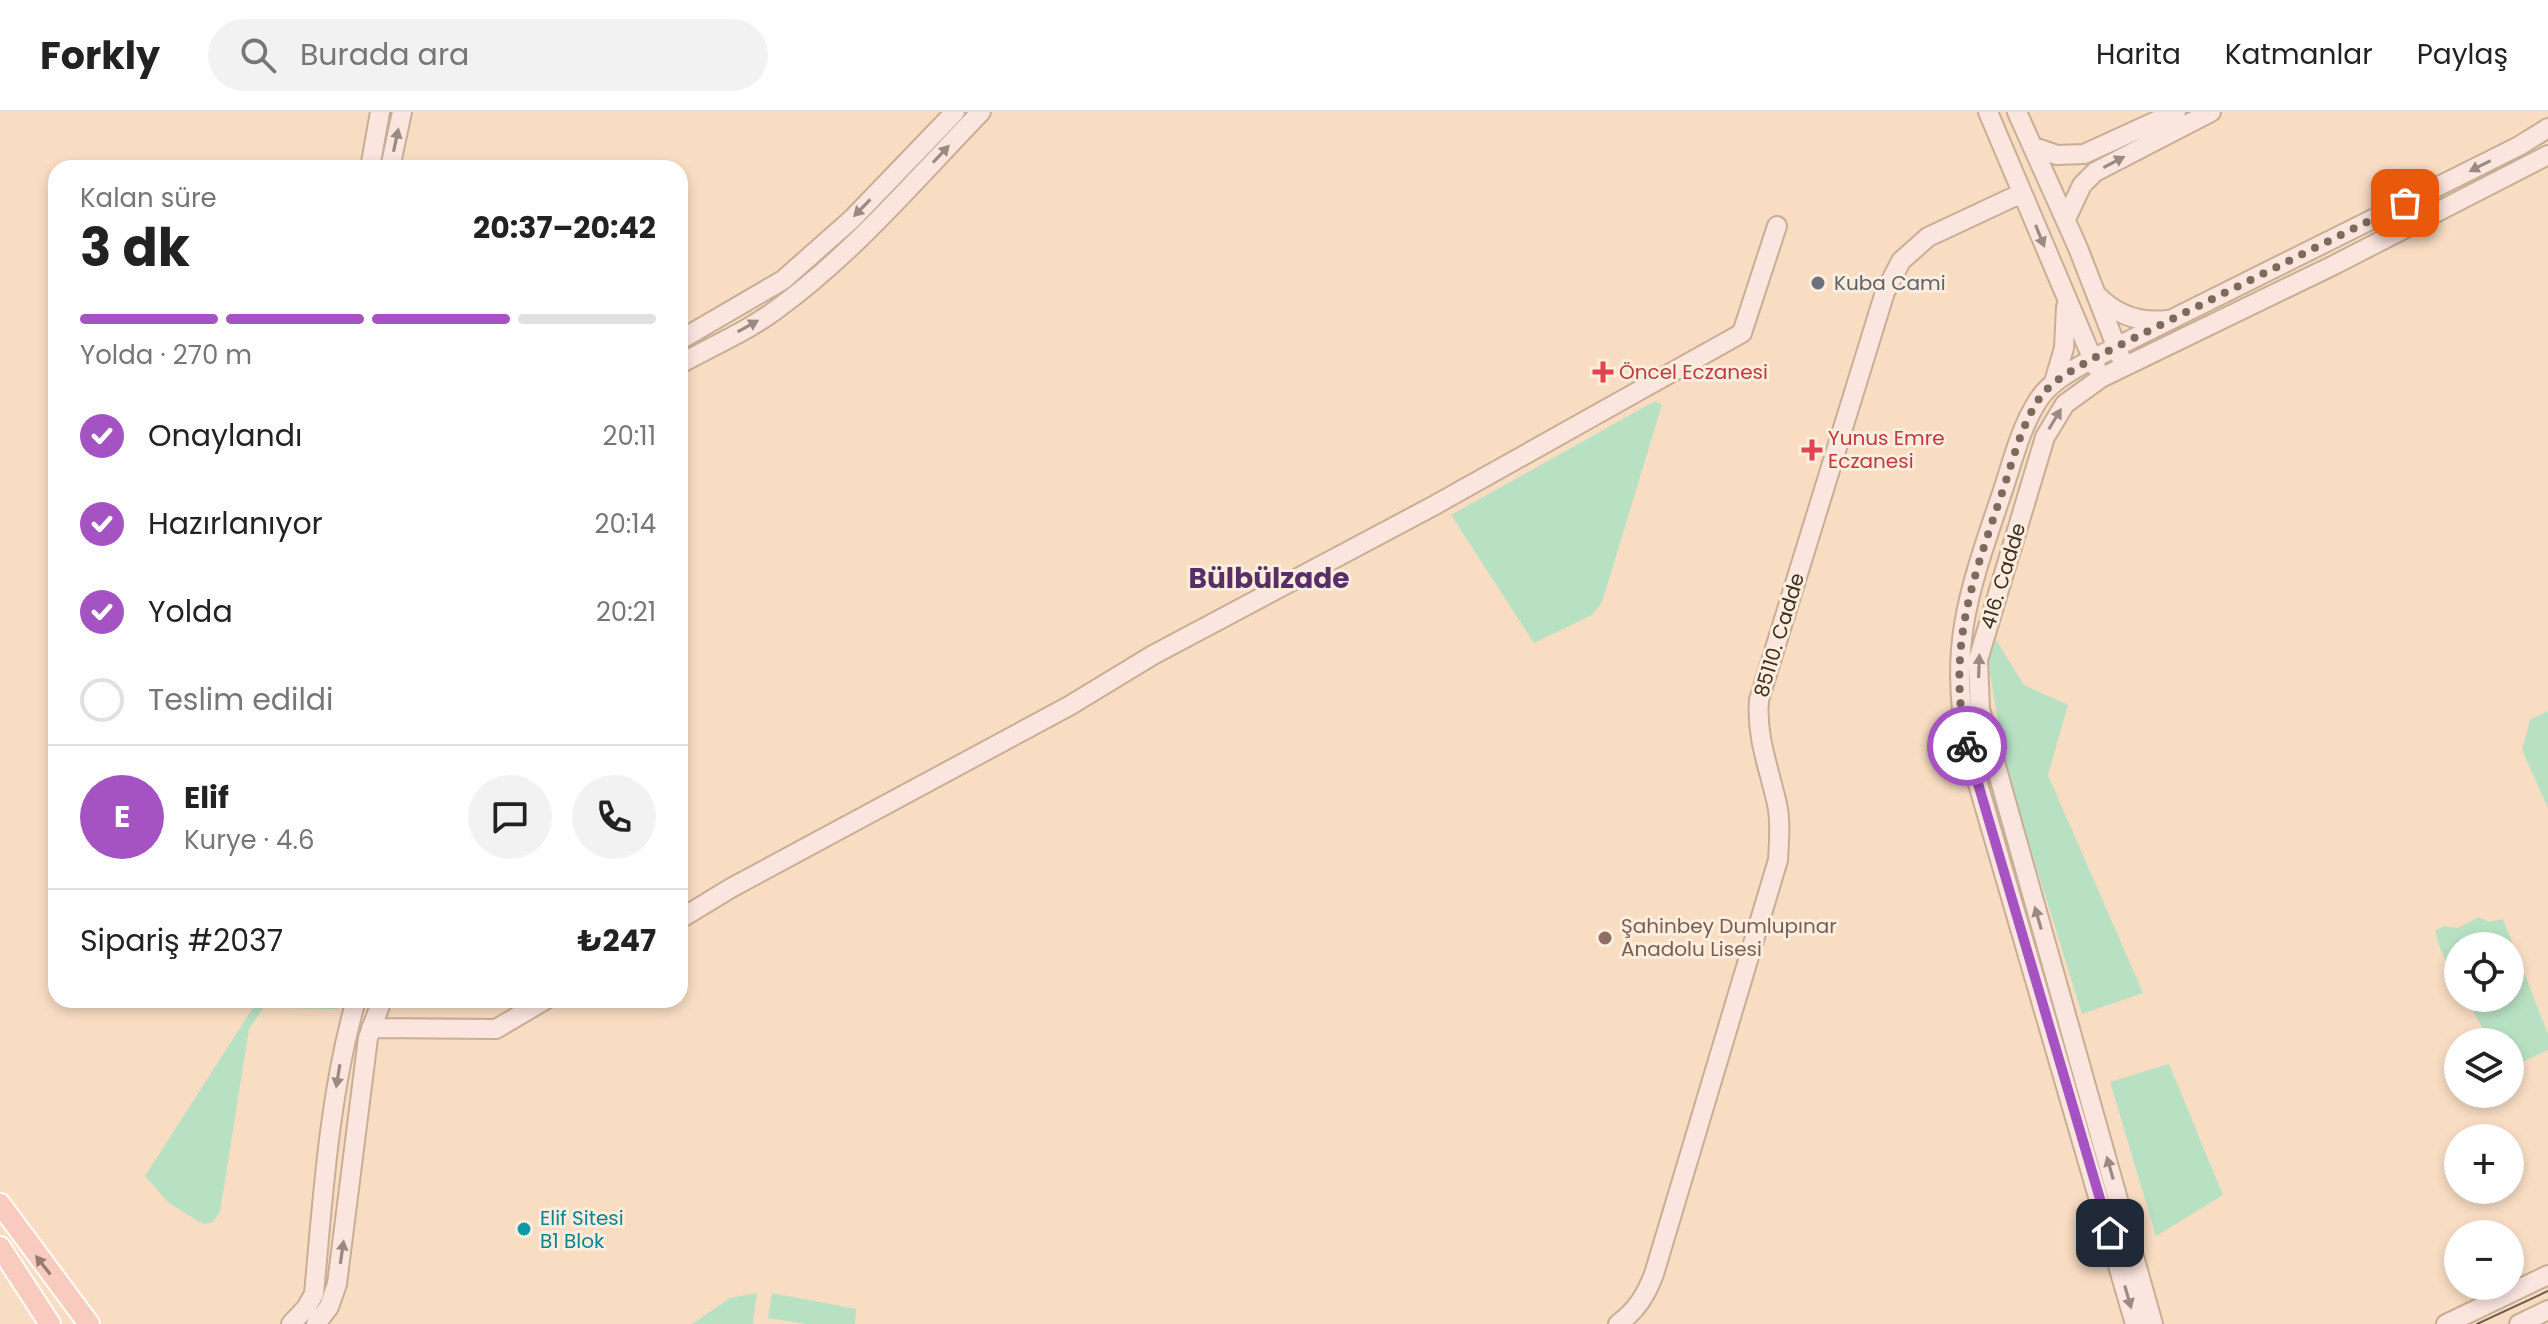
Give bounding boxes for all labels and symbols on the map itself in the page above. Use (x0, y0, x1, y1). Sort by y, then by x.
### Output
one-way arrow (390, 127, 403, 152)
one-way arrow (932, 144, 950, 163)
one-way arrow (2103, 155, 2125, 169)
one-way arrow (2469, 159, 2492, 173)
pin (2371, 169, 2439, 237)
one-way arrow (853, 198, 872, 217)
one-way arrow (2033, 224, 2046, 248)
place label: Kuba Cami (1834, 269, 1946, 297)
marker: Kuba Cami (1809, 274, 1827, 292)
one-way arrow (737, 319, 759, 333)
place label: Öncel Eczanesi (1619, 358, 1768, 386)
marker: Öncel Eczanesi (1594, 363, 1612, 381)
one-way arrow (2048, 408, 2062, 430)
place label: Yunus Emre Eczanesi (1828, 424, 1945, 475)
marker: Yunus Emre Eczanesi (1803, 441, 1821, 459)
street label: 416. Cadde (1974, 519, 2032, 633)
district label: Bülbülzade (1189, 559, 1349, 598)
street label: 85110. Cadde (1747, 569, 1811, 701)
one-way arrow (1973, 653, 1985, 678)
courier (1927, 706, 2007, 786)
one-way arrow (2031, 906, 2044, 930)
place label: Şahinbey Dumlupınar Anadolu Lisesi (1621, 912, 1837, 963)
marker: Şahinbey Dumlupınar Anadolu Lisesi (1596, 929, 1614, 947)
one-way arrow (331, 1063, 344, 1088)
one-way arrow (2103, 1155, 2116, 1179)
pin (2076, 1199, 2144, 1267)
place label: Elif Sitesi B1 Blok (540, 1204, 624, 1255)
marker: Elif Sitesi B1 Blok (515, 1220, 533, 1238)
one-way arrow (336, 1239, 349, 1264)
one-way arrow (36, 1255, 52, 1275)
one-way arrow (2122, 1286, 2135, 1310)

